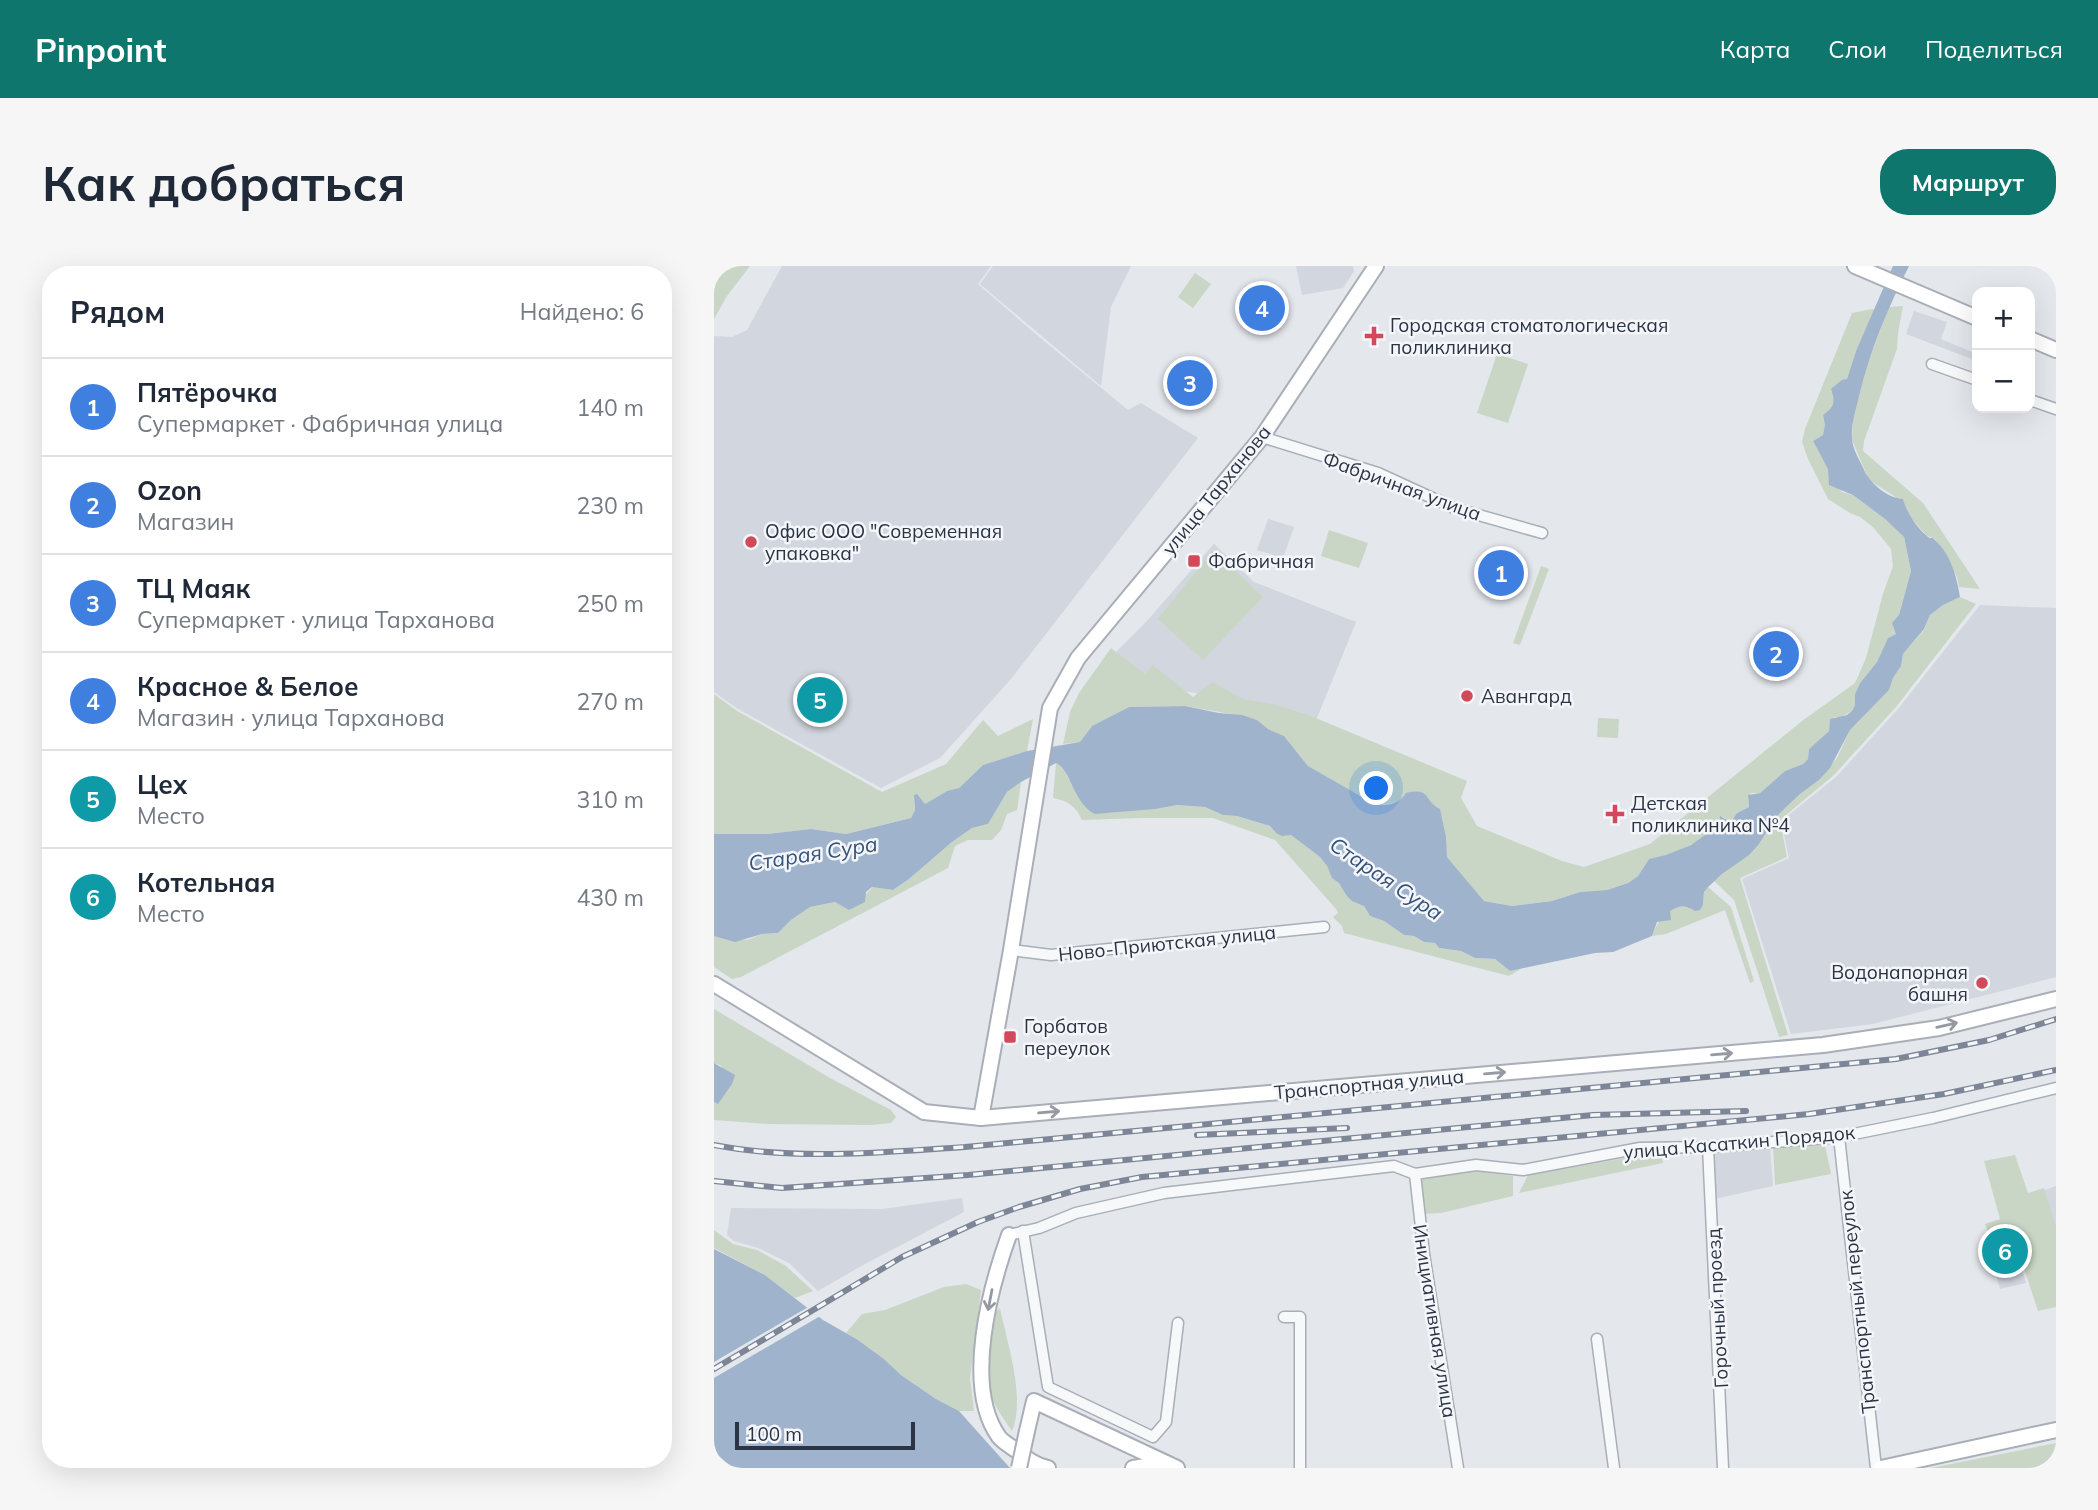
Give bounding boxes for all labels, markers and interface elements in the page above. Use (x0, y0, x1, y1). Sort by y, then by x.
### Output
text: Pinpoint (35, 29, 167, 70)
text: Карта (1720, 34, 1790, 64)
text: Слои (1828, 34, 1887, 64)
text: Поделиться (1925, 34, 2063, 64)
button: Маршрут (1880, 149, 2056, 215)
text: Как добраться (42, 152, 405, 213)
pin: 4 (1239, 282, 1285, 334)
map controls (1972, 287, 2035, 413)
button: + (1972, 287, 2035, 350)
text: Рядом (70, 293, 165, 331)
text: Найдено: 6 (520, 297, 644, 326)
place label: Городская стоматологическая поликлиника (1390, 313, 1668, 359)
marker: Городская стоматологическая поликлиника (1364, 326, 1384, 346)
button: − (1972, 350, 2035, 413)
pin: 3 (1167, 357, 1213, 409)
text: Пятёрочка (137, 376, 278, 409)
text: 1 (86, 393, 100, 422)
text: 140 m (576, 393, 644, 422)
text: Супермаркет · Фабричная улица (137, 409, 503, 438)
street label: улица Тарханова (1156, 420, 1276, 560)
street label: Фабричная улица (1320, 446, 1484, 526)
text: Ozon (137, 474, 202, 507)
text: 2 (86, 491, 100, 520)
text: 230 m (576, 491, 644, 520)
text: Магазин (137, 507, 234, 536)
place label: Офис ООО "Современная упаковка" (765, 519, 1002, 565)
marker: Офис ООО "Современная упаковка" (743, 534, 759, 550)
pin: 1 (1478, 547, 1524, 599)
place label: Фабричная (1208, 549, 1314, 573)
marker: Фабричная (1186, 553, 1202, 569)
text: ТЦ Маяк (137, 572, 250, 605)
text: 3 (86, 589, 100, 618)
text: 250 m (576, 589, 644, 618)
text: Супермаркет · улица Тарханова (137, 605, 495, 634)
pin: 2 (1753, 628, 1799, 680)
text: Красное & Белое (137, 670, 359, 703)
pin: 5 (797, 674, 843, 726)
place label: Авангард (1481, 684, 1572, 708)
text: 4 (86, 687, 100, 716)
text: 270 m (576, 687, 644, 716)
marker: Авангард (1459, 688, 1475, 704)
text: Магазин · улица Тарханова (137, 703, 445, 732)
text: Цех (137, 768, 187, 801)
your location (1359, 771, 1393, 805)
text: 5 (86, 785, 100, 814)
text: 310 m (576, 785, 644, 814)
place label: Детская поликлиника №4 (1631, 791, 1790, 837)
text: Место (137, 801, 205, 830)
marker: Детская поликлиника №4 (1605, 804, 1625, 824)
water label: Старая Сура (746, 830, 879, 876)
water label: Старая Сура (1325, 831, 1448, 926)
text: Котельная (137, 866, 275, 899)
text: 6 (86, 883, 100, 912)
text: 430 m (576, 883, 644, 912)
text: Место (137, 899, 205, 928)
street label: Ново-Приютская улица (1057, 920, 1277, 966)
place label: Водонапорная башня (1831, 960, 1968, 1006)
marker: Водонапорная башня (1974, 975, 1990, 991)
place label: Горбатов переулок (1024, 1014, 1111, 1060)
one-way arrow (1935, 1018, 1958, 1032)
marker: Горбатов переулок (1002, 1029, 1018, 1045)
one-way arrow (1710, 1047, 1733, 1060)
street label: Транспортная улица (1273, 1064, 1465, 1104)
one-way arrow (1483, 1067, 1506, 1080)
one-way arrow (1037, 1105, 1060, 1118)
street label: улица Касаткин Порядок (1622, 1120, 1857, 1164)
street label: Транспортный переулок (1833, 1188, 1881, 1415)
street label: Инициативная улица (1408, 1223, 1462, 1419)
pin: 6 (1982, 1225, 2028, 1277)
street label: Горочный проезд (1701, 1227, 1733, 1389)
one-way arrow (982, 1288, 996, 1311)
scale bar (735, 1419, 915, 1451)
text: 100 m (746, 1422, 802, 1446)

